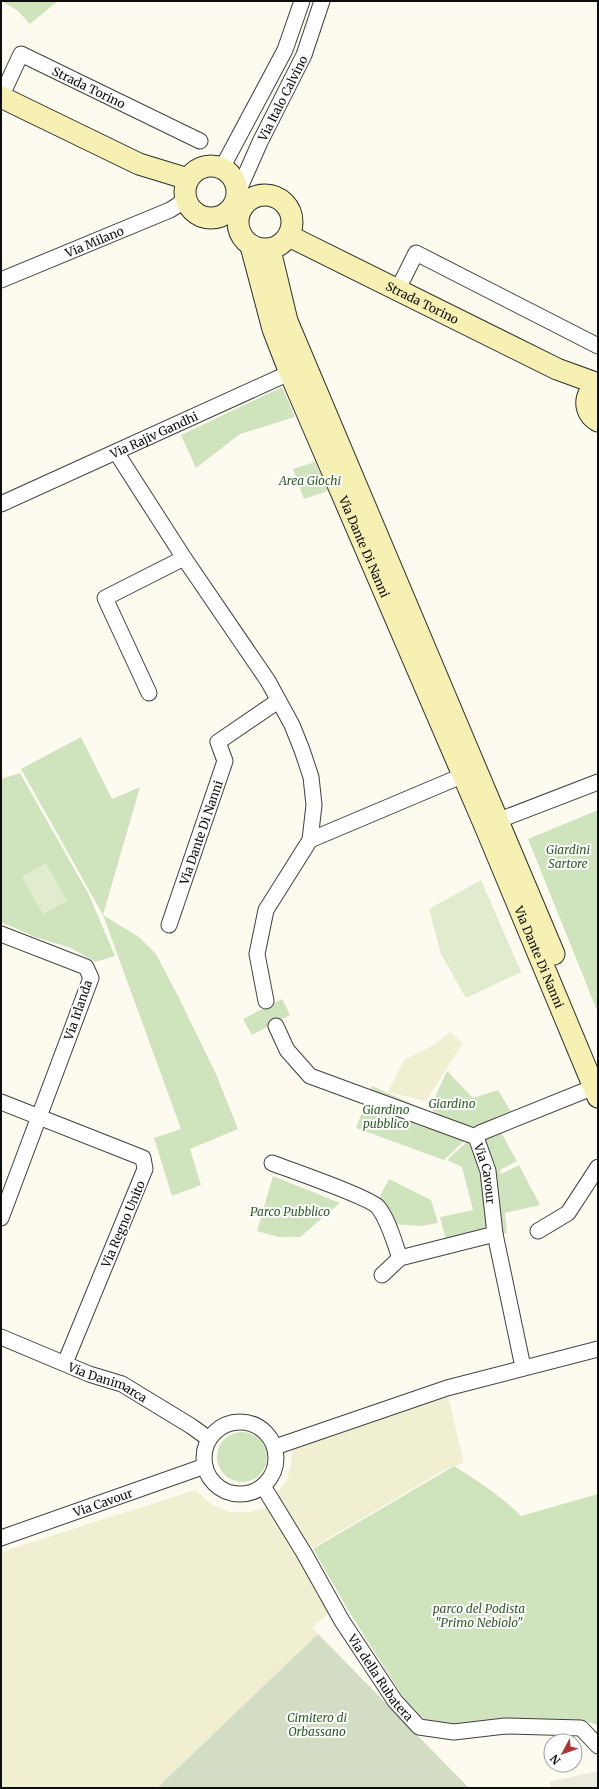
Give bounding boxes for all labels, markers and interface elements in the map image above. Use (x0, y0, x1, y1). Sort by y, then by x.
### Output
street label: Via Italo Calvino (254, 53, 310, 144)
street label: Strada Torino (50, 63, 128, 111)
street label: Via Milano (62, 223, 126, 261)
street label: Strada Torino (384, 278, 461, 327)
street label: Via Rajiv Gandhi (107, 408, 200, 461)
park label: Area Giochi (278, 473, 342, 488)
street label: Via Dante Di Nanni (336, 493, 393, 600)
street label: Via Dante Di Nanni (176, 778, 225, 887)
park label: Giardini Sartore (546, 842, 590, 871)
street label: Via Dante Di Nanni (511, 903, 568, 1010)
street label: Via Irlanda (60, 978, 95, 1043)
park label: Giardino (428, 1096, 476, 1111)
park label: Giardino pubblico (362, 1102, 410, 1131)
street label: Via Cavour (471, 1140, 499, 1205)
street label: Via Regno Unito (98, 1178, 148, 1270)
park label: Parco Pubblico (250, 1204, 330, 1219)
street label: Via Danimarca (65, 1358, 150, 1405)
street label: Via Cavour (70, 1484, 135, 1520)
park label: parco del Podista "Primo Nebiolo" (433, 1601, 525, 1630)
street label: Via della Rubatera (345, 1630, 417, 1724)
park label: Cimitero di Orbassano (287, 1710, 347, 1739)
north arrow (543, 1733, 583, 1773)
text: N (547, 1751, 564, 1767)

